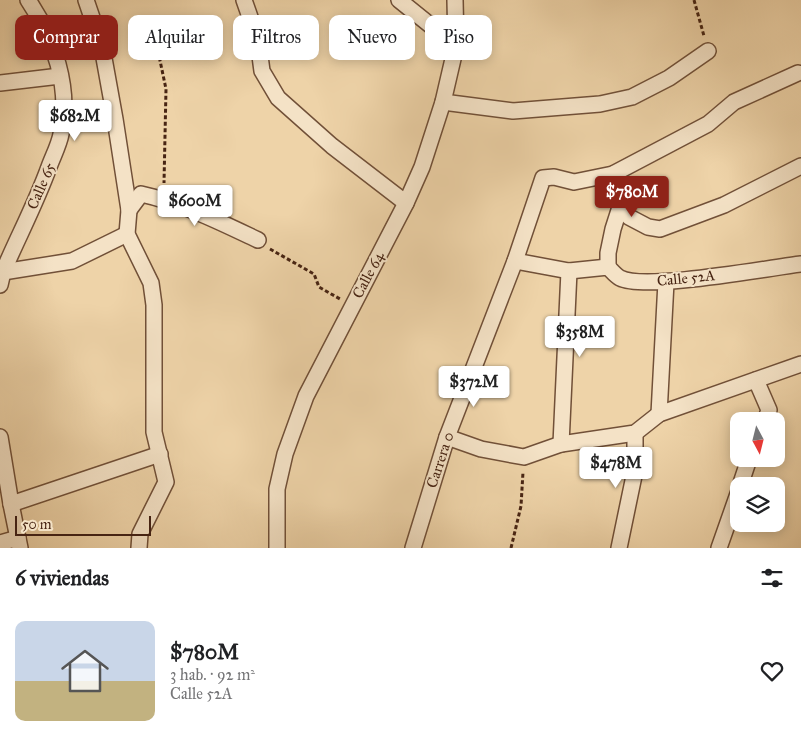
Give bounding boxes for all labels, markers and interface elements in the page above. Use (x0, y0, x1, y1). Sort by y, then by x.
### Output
chip: Comprar (15, 15, 118, 60)
chip: Alquilar (128, 15, 223, 60)
chip: Filtros (233, 15, 319, 60)
chip: Nuevo (329, 15, 415, 60)
chip: Piso (425, 15, 492, 60)
pin: $682M (40, 100, 110, 142)
text: $682M (50, 106, 100, 125)
street label: Calle 65 (23, 160, 59, 212)
pin: $780M (597, 176, 667, 218)
text: $780M (606, 182, 658, 201)
pin: $600M (160, 184, 230, 227)
text: $600M (169, 191, 221, 210)
street label: Calle 64 (348, 248, 388, 301)
street label: Calle 52A (656, 266, 716, 290)
pin: $358M (545, 316, 615, 358)
text: $358M (556, 322, 604, 341)
pin: $372M (439, 366, 509, 408)
text: $372M (450, 372, 498, 391)
north arrow (730, 412, 785, 468)
map controls (730, 412, 785, 532)
street label: Carrera 0 (422, 430, 458, 490)
pin: $478M (581, 446, 651, 489)
text: $478M (590, 453, 642, 472)
button: layers (730, 477, 785, 532)
scale bar (15, 513, 151, 536)
text: 50 m (22, 516, 51, 533)
icon: filters (758, 564, 786, 592)
text: 6 viviendas (15, 565, 109, 591)
text: $780M (170, 639, 239, 665)
icon: home (55, 641, 115, 701)
icon: heart (758, 657, 786, 685)
text: 3 hab. · 92 m² (170, 665, 255, 684)
text: Calle 52A (170, 684, 232, 703)

